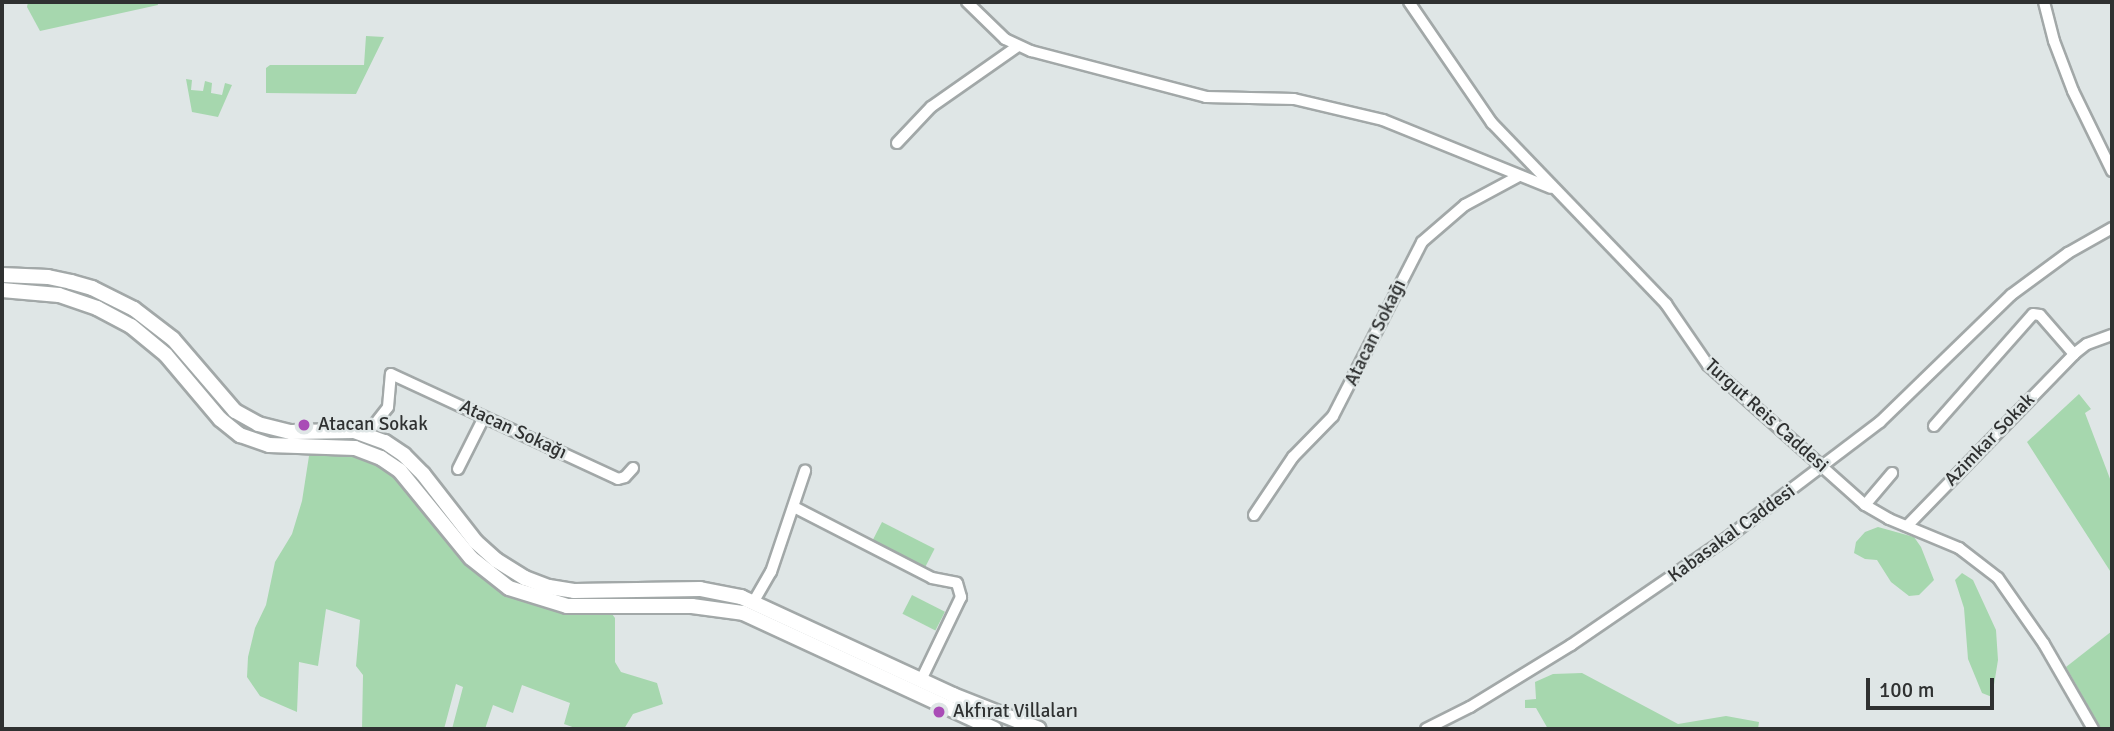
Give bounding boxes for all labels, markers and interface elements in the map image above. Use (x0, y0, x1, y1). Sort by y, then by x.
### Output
street label: Atacan Sokağı (1340, 276, 1412, 390)
street label: Turgut Reis Caddesi (1699, 354, 1833, 478)
street label: Azimkar Sokak (1940, 389, 2040, 491)
street label: Atacan Sokağı (456, 395, 570, 465)
place label: Atacan Sokak (318, 414, 428, 436)
marker: Atacan Sokak (296, 417, 312, 433)
street label: Kabasakal Caddesi (1664, 480, 1800, 588)
scale bar (1869, 664, 1997, 708)
text: 100 m (1879, 677, 1934, 703)
place label: Akfırat Villaları (953, 701, 1078, 723)
marker: Akfırat Villaları (931, 704, 947, 720)

